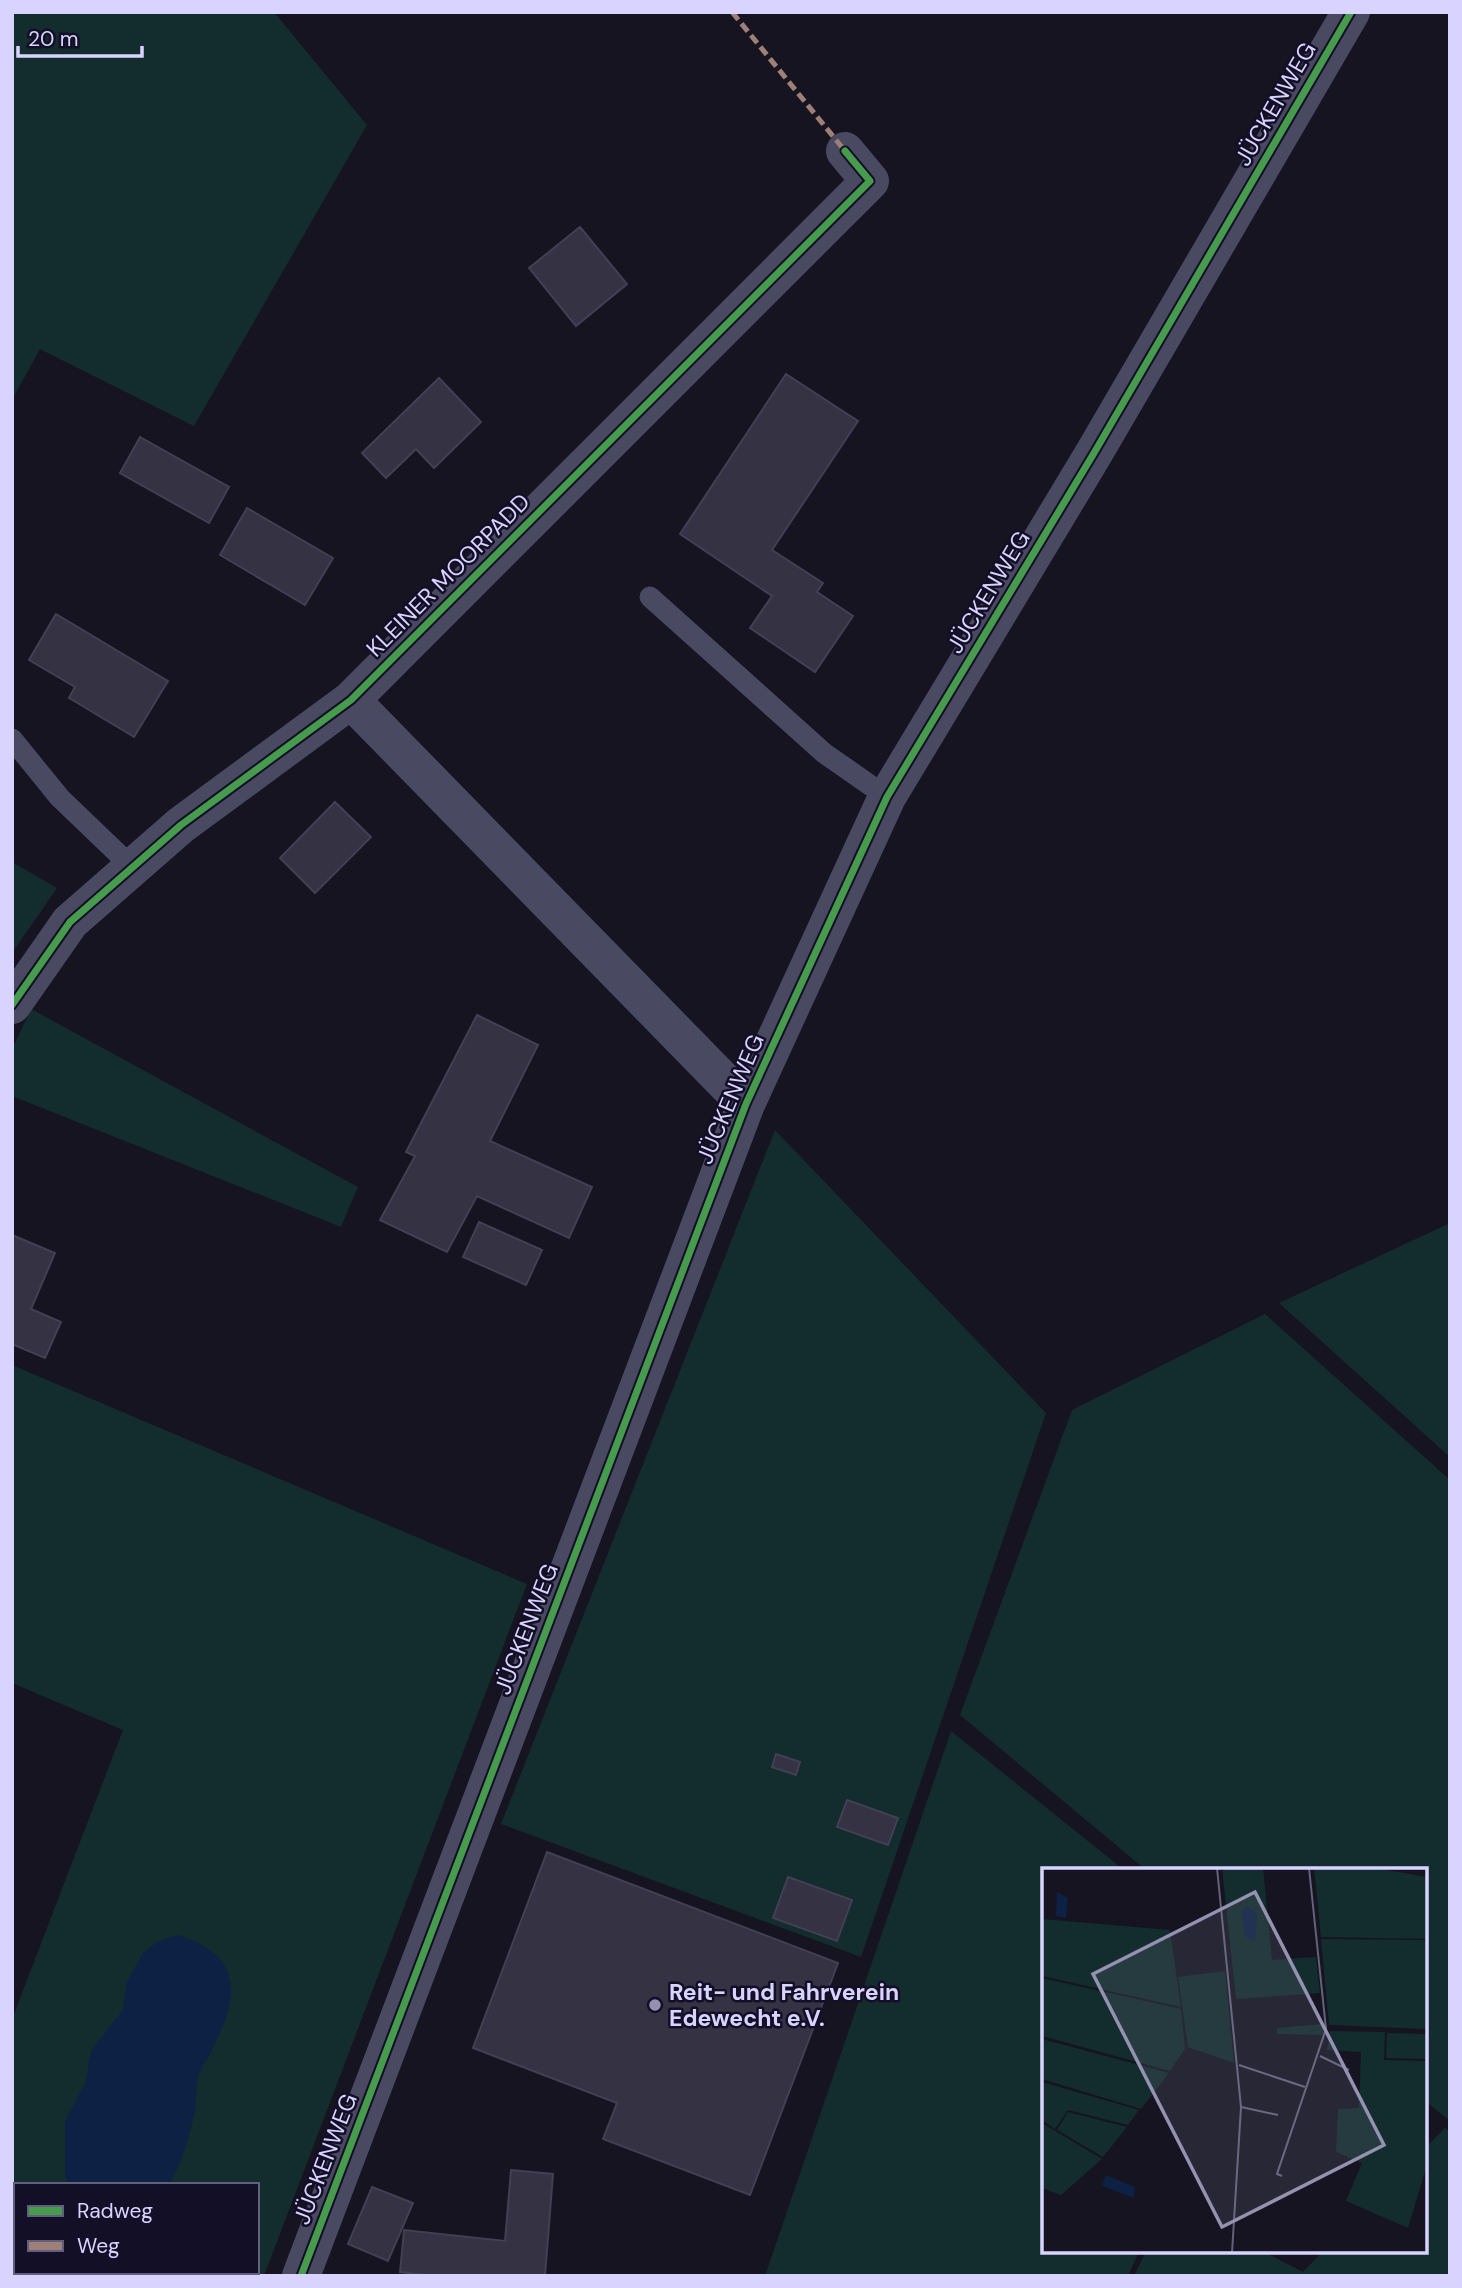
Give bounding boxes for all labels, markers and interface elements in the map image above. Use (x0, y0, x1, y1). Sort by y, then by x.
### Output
scale bar (18, 14, 142, 58)
text: 20 m (28, 25, 79, 53)
street label: JÜCKENWEG (1227, 37, 1323, 171)
street label: KLEINER MOORPADD (360, 487, 536, 663)
street label: JÜCKENWEG (940, 525, 1036, 659)
street label: JÜCKENWEG (689, 1030, 771, 1168)
street label: JÜCKENWEG (487, 1559, 565, 1699)
inset map (1042, 1868, 1427, 2253)
place label: Reit- und Fahrverein Edewecht e.V. (669, 1977, 899, 2033)
marker: Reit- und Fahrverein Edewecht e.V. (647, 1997, 663, 2013)
street label: JÜCKENWEG (286, 2089, 364, 2229)
legend (14, 2183, 259, 2274)
text: Radweg (77, 2197, 153, 2225)
text: Weg (77, 2232, 120, 2260)

